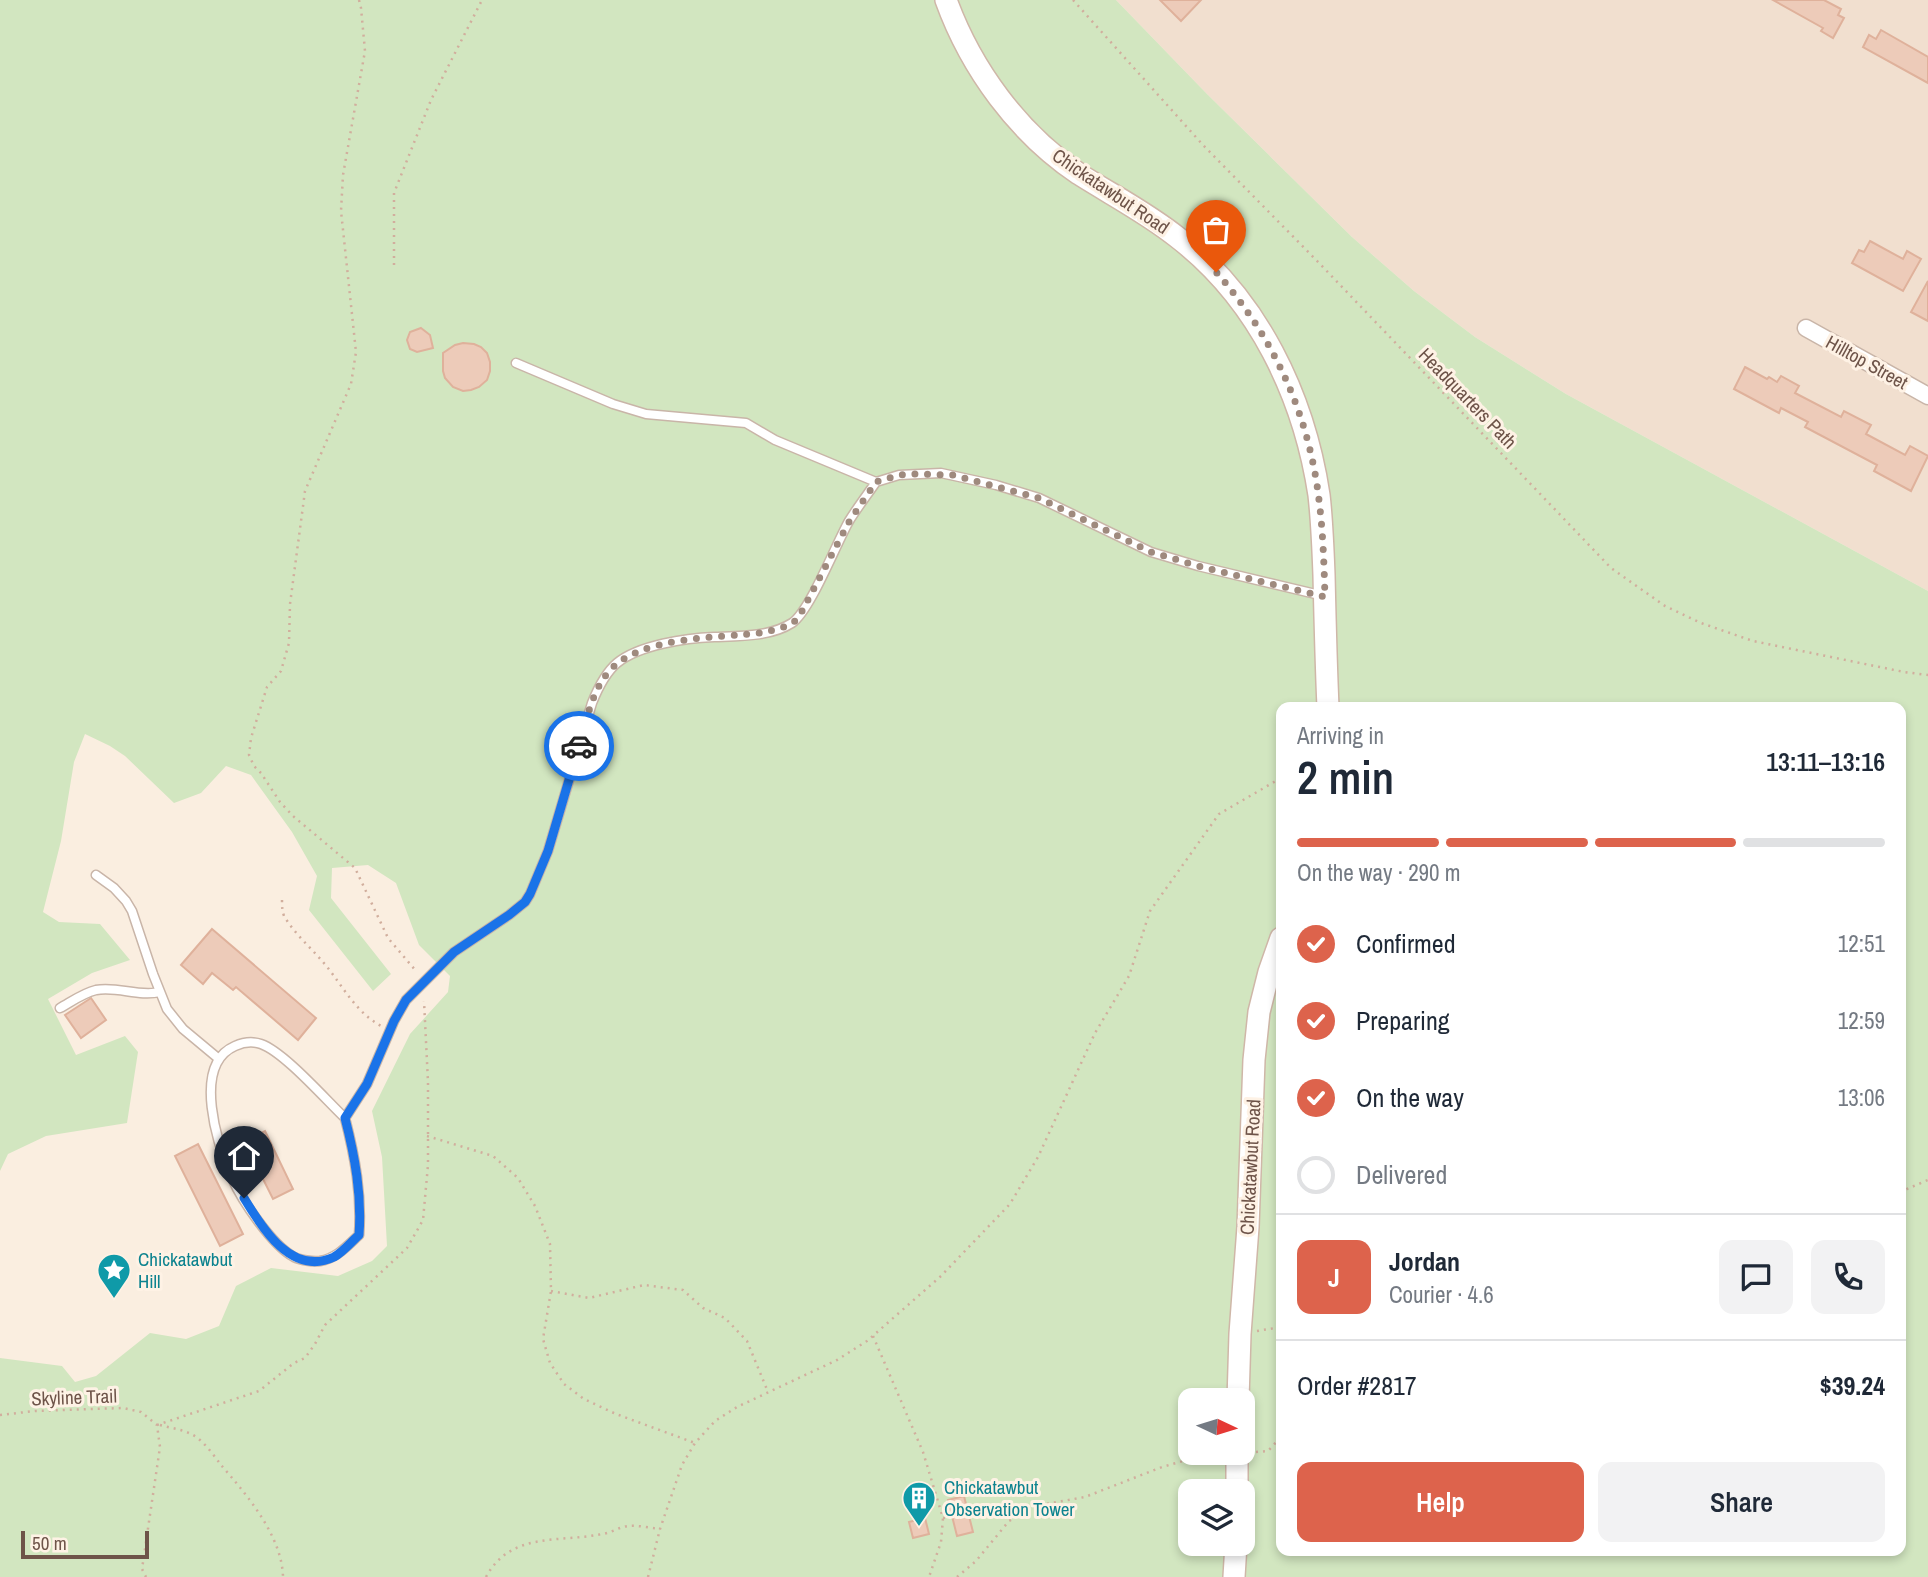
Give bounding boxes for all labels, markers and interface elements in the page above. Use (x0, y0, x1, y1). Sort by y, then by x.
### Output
street label: Chickatawbut Road (1047, 142, 1175, 240)
pin (1186, 200, 1246, 272)
icon: bag (1197, 211, 1235, 249)
street label: Hilltop Street (1821, 329, 1913, 396)
street label: Headquarters Path (1413, 342, 1523, 454)
courier (544, 711, 614, 781)
text: Arriving in (1297, 720, 1384, 751)
icon: car (560, 727, 598, 765)
text: 13:11–13:16 (1766, 744, 1885, 779)
text: 2 min (1297, 746, 1394, 808)
text: On the way · 290 m (1297, 857, 1461, 888)
icon: check (1297, 925, 1335, 963)
text: Confirmed (1356, 926, 1456, 961)
text: 12:51 (1838, 928, 1885, 959)
icon: check (1297, 1002, 1335, 1040)
text: Preparing (1356, 1003, 1450, 1038)
text: 12:59 (1838, 1005, 1885, 1036)
icon: check (1297, 1079, 1335, 1117)
text: On the way (1356, 1080, 1464, 1115)
text: 13:06 (1838, 1082, 1885, 1113)
street label: Chickatawbut Road (1233, 1098, 1267, 1236)
pin (214, 1126, 274, 1198)
icon: home (225, 1137, 263, 1175)
text: Delivered (1356, 1157, 1447, 1192)
button: chat (1719, 1240, 1793, 1314)
button: phone (1811, 1240, 1885, 1314)
text: Jordan (1389, 1244, 1460, 1279)
place label: Chickatawbut Hill (138, 1246, 233, 1294)
place icon: Chickatawbut Hill (95, 1251, 133, 1300)
text: J (1328, 1260, 1340, 1295)
text: Courier · 4.6 (1389, 1279, 1494, 1310)
text: Order #2817 (1297, 1368, 1417, 1403)
text: $39.24 (1820, 1368, 1885, 1403)
street label: Skyline Trail (31, 1383, 117, 1411)
north arrow (1178, 1388, 1255, 1465)
map controls (1178, 1388, 1255, 1556)
button: Help (1297, 1462, 1584, 1542)
button: Share (1598, 1462, 1885, 1542)
place label: Chickatawbut Observation Tower (944, 1474, 1075, 1522)
building icon: Chickatawbut Observation Tower (900, 1479, 938, 1528)
button: layers (1178, 1479, 1255, 1556)
scale bar (21, 1528, 149, 1560)
text: 50 m (32, 1530, 67, 1556)

